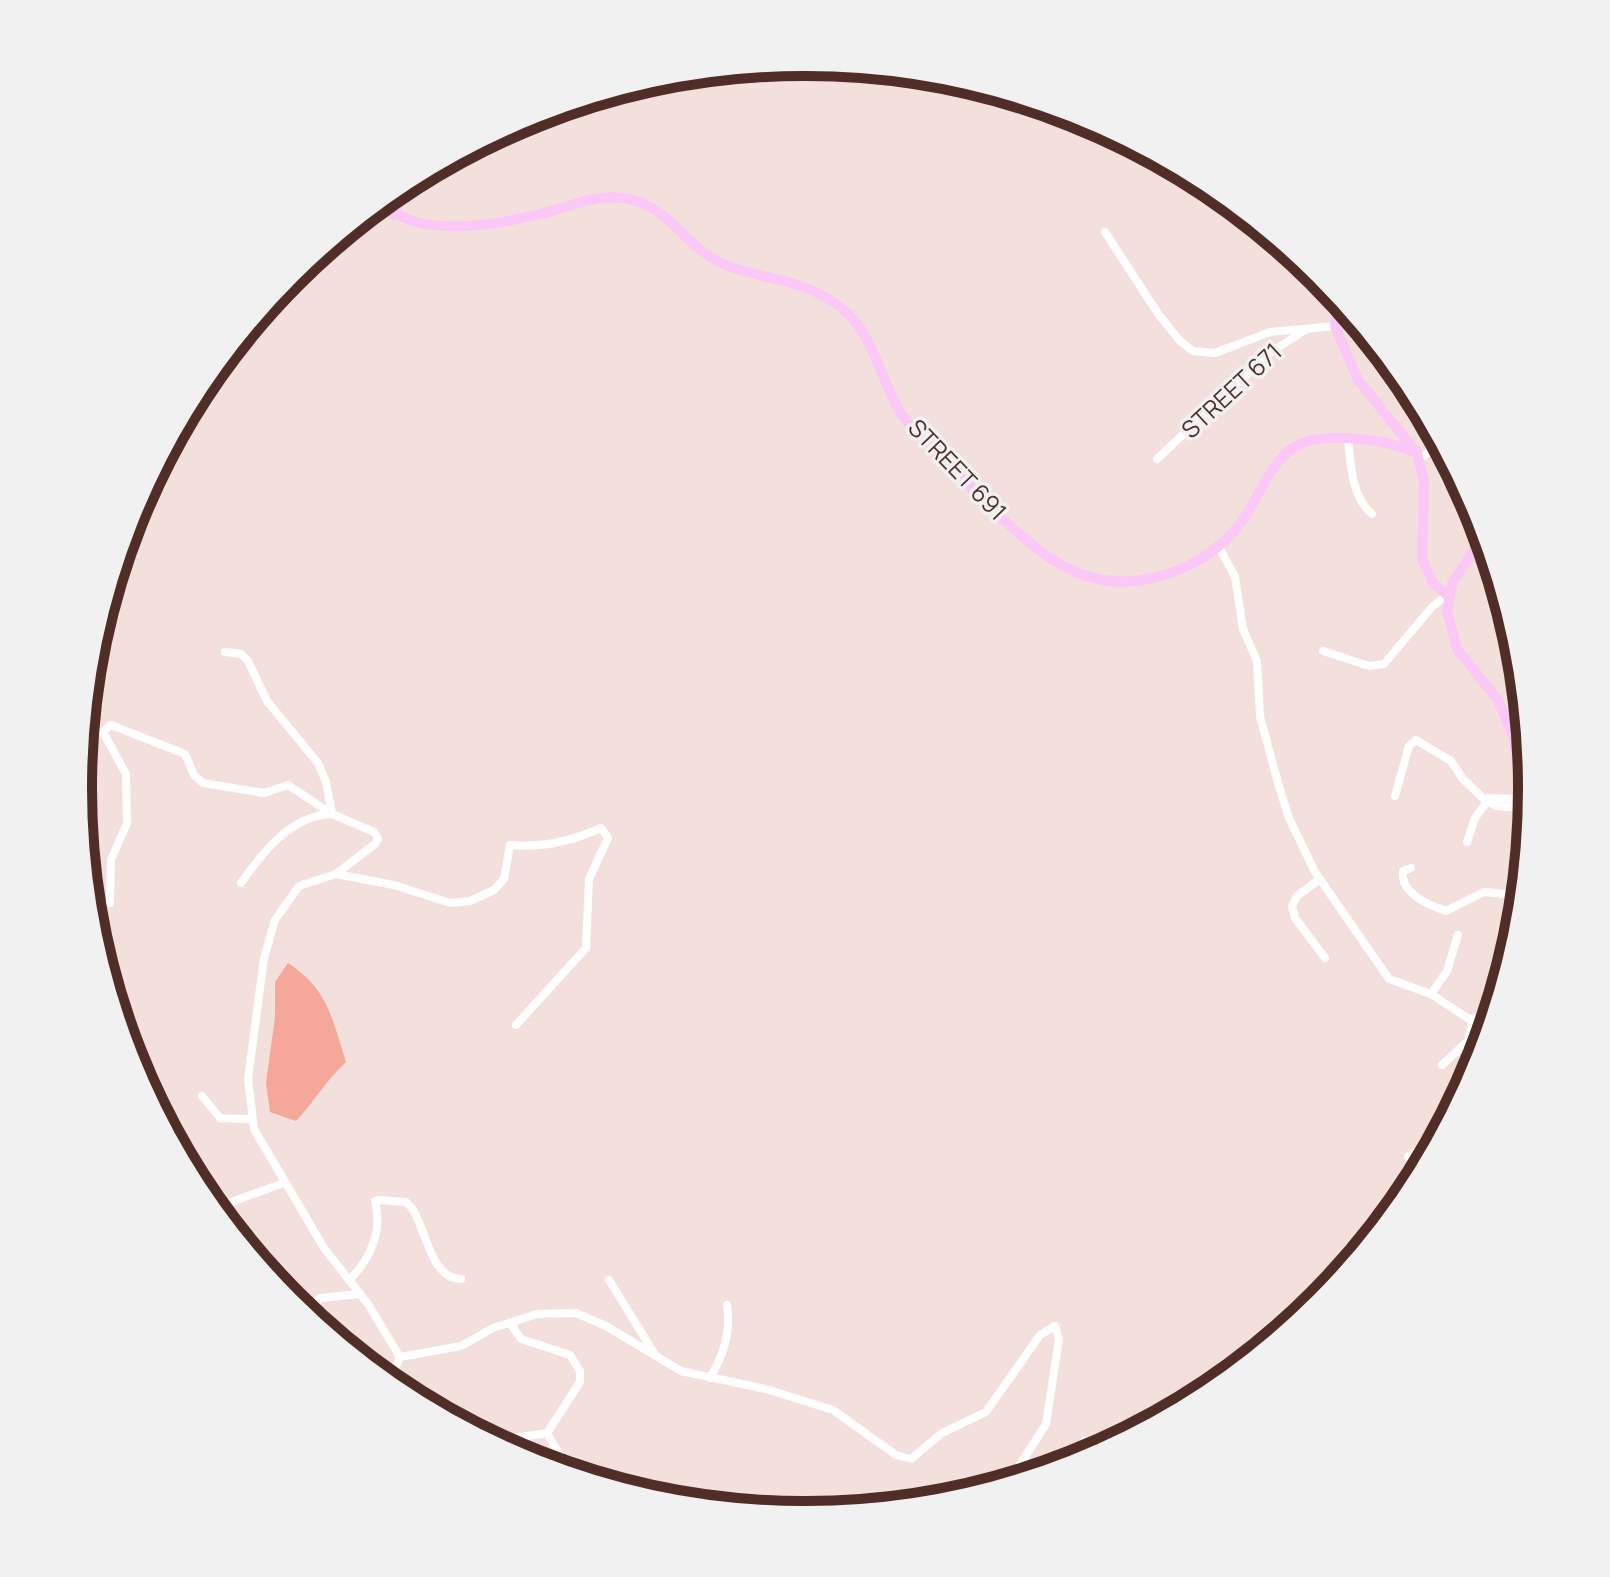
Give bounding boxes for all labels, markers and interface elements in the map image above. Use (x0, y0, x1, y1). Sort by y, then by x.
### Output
street label: STREET 671 (1174, 335, 1288, 445)
street label: STREET 691 (901, 411, 1015, 527)

